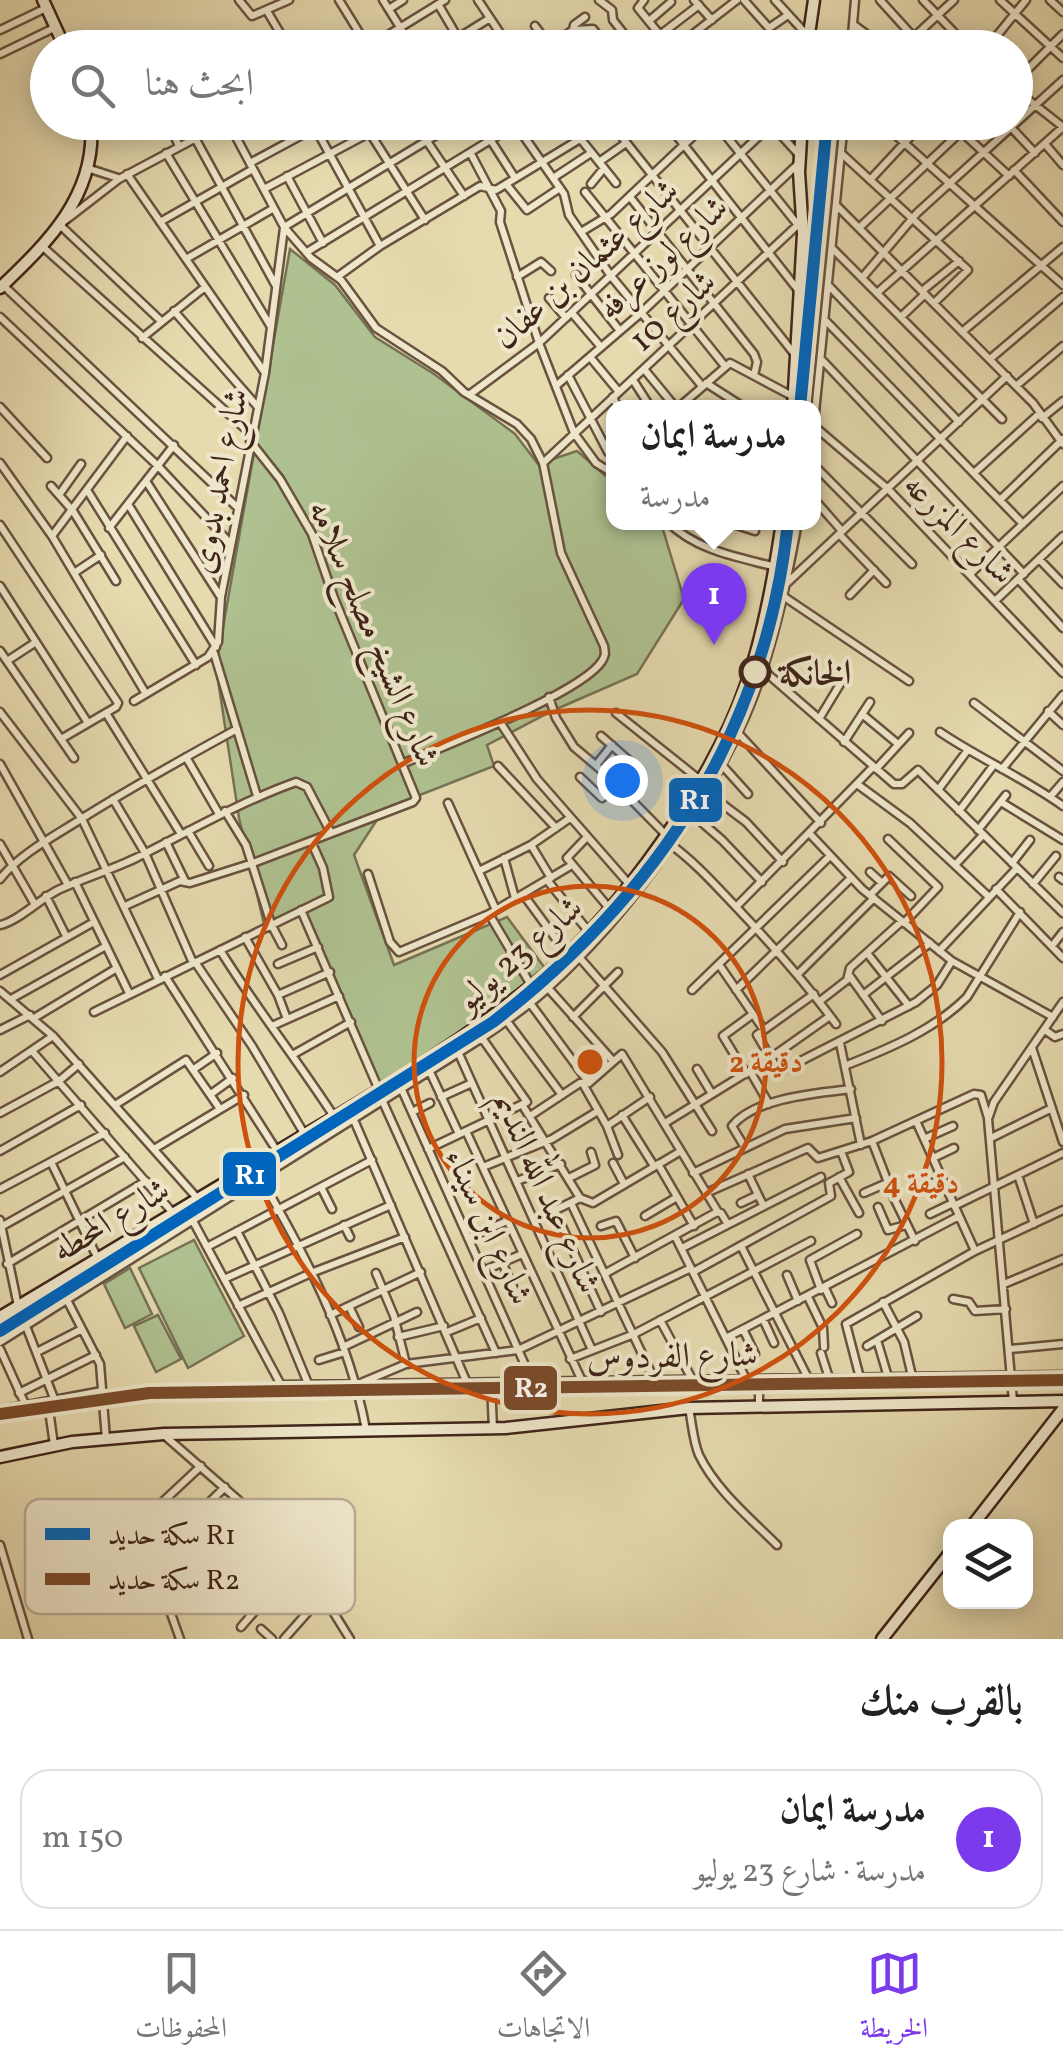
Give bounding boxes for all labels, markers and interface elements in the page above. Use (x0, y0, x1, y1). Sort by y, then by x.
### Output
search box (30, 30, 1033, 140)
icon: search (65, 58, 120, 113)
text: ابحث هنا (145, 59, 254, 112)
street label: شارع عثمان بن عفان (484, 169, 692, 363)
street label: شارع لوز عرفه (588, 186, 742, 334)
street label: شارع 10 (620, 260, 729, 366)
street label: شارع احمد بدوى (179, 385, 264, 579)
popup (606, 400, 821, 530)
text: مدرسة ايمان (640, 411, 787, 464)
street label: شارع المزرعه (890, 463, 1025, 598)
text: مدرسة (640, 477, 711, 521)
street label: شارع الشيخ مصلح سلامه (291, 493, 450, 776)
pin: 1 (682, 562, 746, 645)
place label: الخانكة (777, 651, 851, 699)
marker: الخانكة (740, 657, 770, 687)
your location (597, 755, 648, 806)
line badge: R1 (667, 776, 724, 824)
text: R1 (680, 782, 710, 821)
street label: شارع 23 يوليو (443, 886, 596, 1028)
text: 2 دقيقة (729, 1043, 803, 1085)
centre of rings (572, 1044, 608, 1080)
street label: شارع عبد الله النديم (477, 1082, 617, 1303)
street label: شارع ابن سيناء (430, 1141, 543, 1314)
line badge: R1 (221, 1150, 278, 1198)
text: R1 (235, 1157, 265, 1196)
text: 4 دقيقة (883, 1164, 959, 1206)
street label: شارع المحطه (43, 1168, 181, 1277)
street label: شارع الفردوس (586, 1333, 758, 1385)
line badge: R2 (502, 1364, 559, 1412)
text: R2 (514, 1370, 548, 1409)
legend (25, 1499, 355, 1614)
text: سكة حديد R1 (108, 1517, 236, 1556)
map controls (943, 1519, 1033, 1609)
button: layers (943, 1519, 1033, 1609)
text: سكة حديد R2 (108, 1562, 240, 1601)
text: بالقرب منك (859, 1674, 1023, 1733)
text: مدرسة ايمان (779, 1785, 926, 1838)
text: 150 m (42, 1817, 123, 1861)
text: 1 (982, 1817, 995, 1861)
text: مدرسة · شارع 23 يوليو (694, 1851, 926, 1895)
tab: المحفوظات (135, 1946, 227, 2055)
tab: الاتجاهات (497, 1946, 590, 2055)
tab: الخريطة (860, 1946, 928, 2055)

